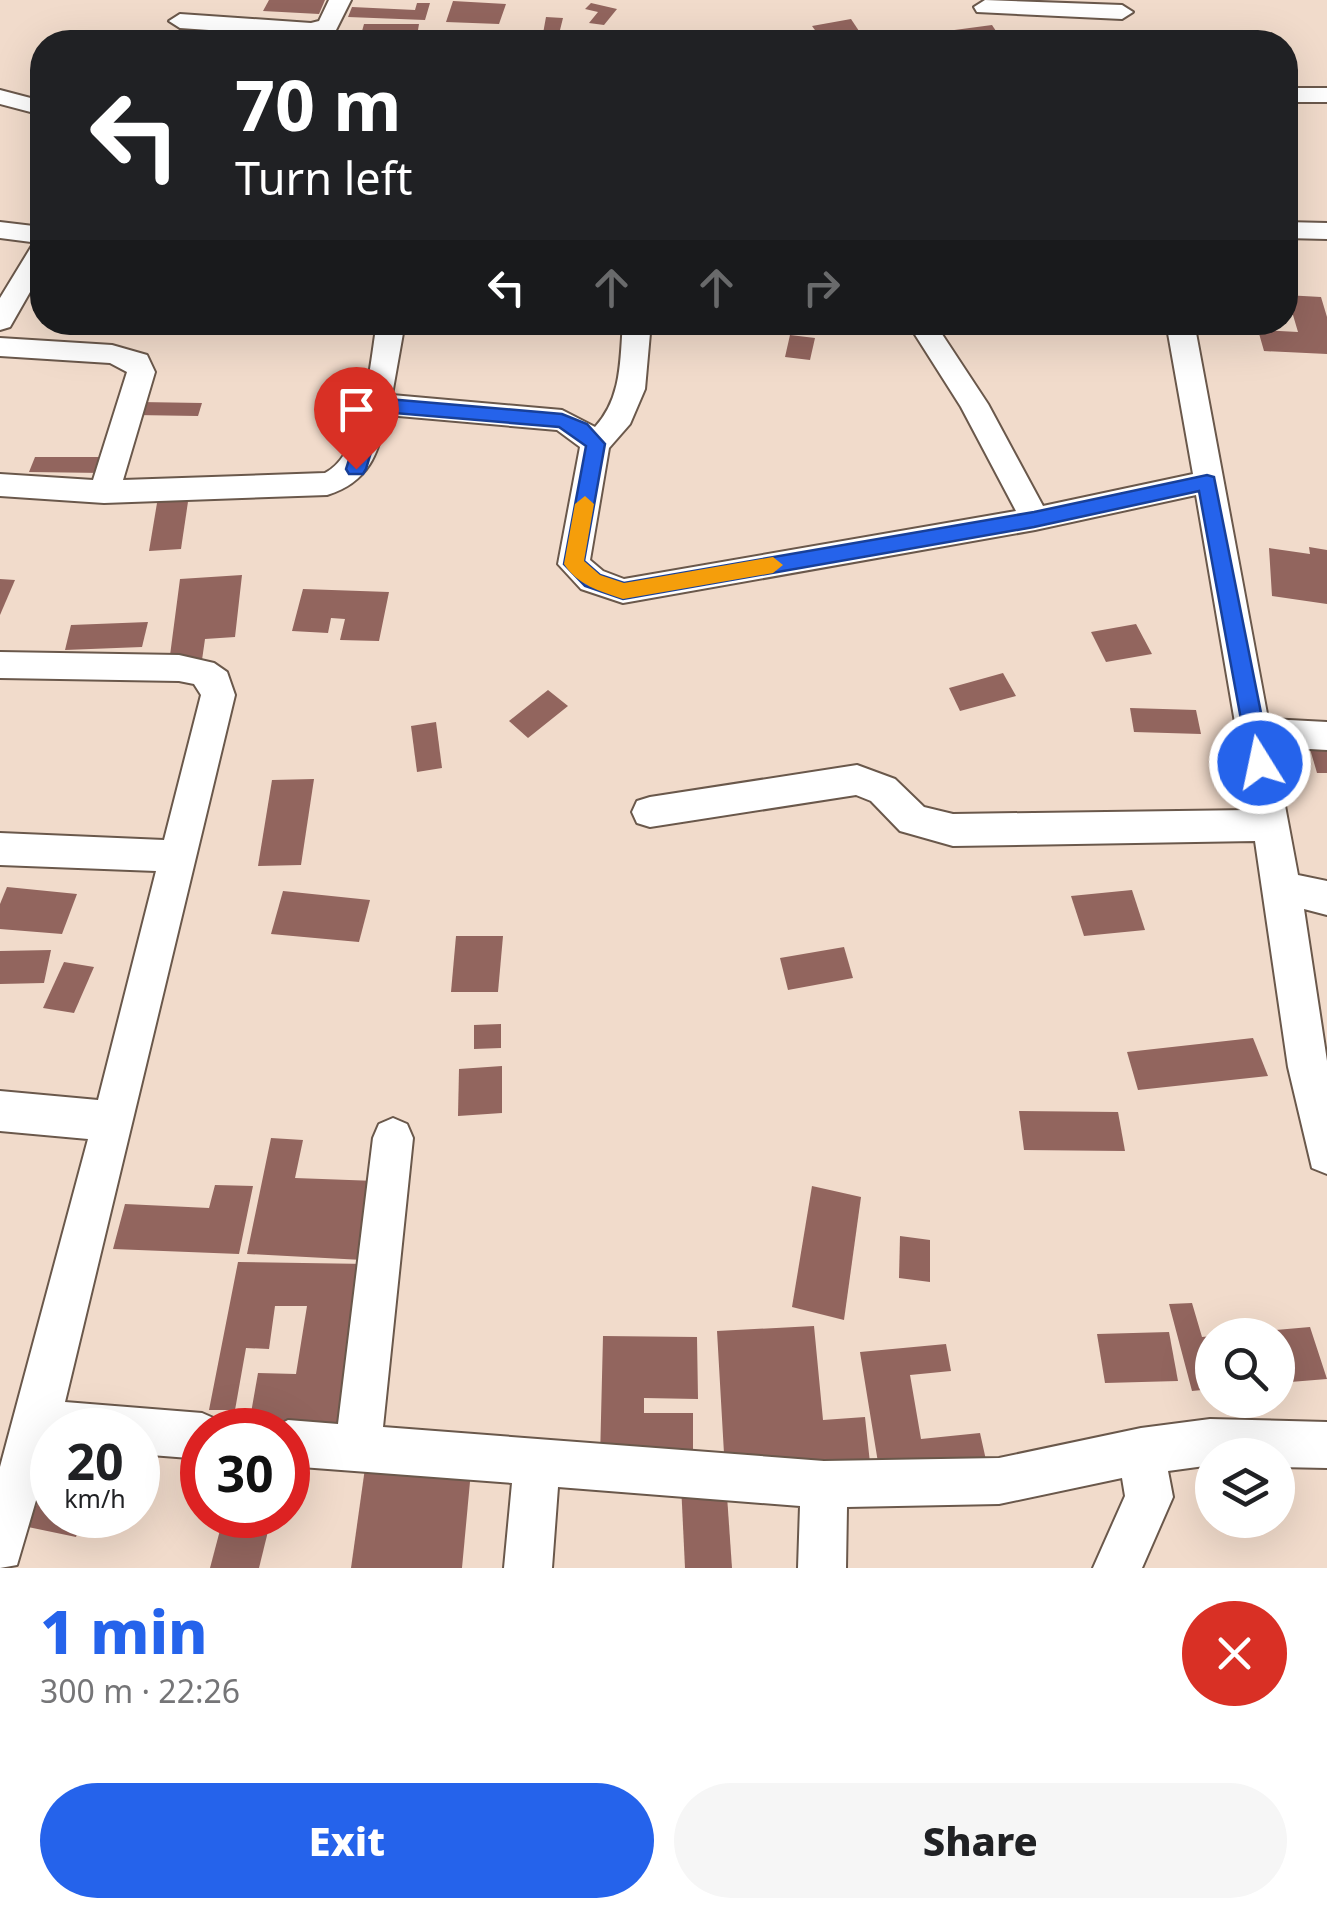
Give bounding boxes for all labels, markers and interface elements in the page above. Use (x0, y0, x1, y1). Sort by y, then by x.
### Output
text: 70 m (235, 56, 402, 152)
icon: left (70, 70, 200, 200)
text: Turn left (235, 147, 412, 208)
icon: left (479, 260, 534, 315)
icon: ahead (584, 260, 639, 315)
icon: ahead (689, 260, 744, 315)
icon: right (794, 260, 849, 315)
pin (314, 367, 399, 470)
icon: arrive (329, 382, 384, 437)
position arrow (1208, 711, 1312, 815)
map controls (1195, 1318, 1295, 1538)
button: search (1195, 1318, 1295, 1418)
speed limit sign: 30 (180, 1408, 310, 1538)
text: 20 (66, 1427, 124, 1495)
button: layers (1195, 1438, 1295, 1538)
text: km/h (64, 1481, 126, 1515)
text: 1 min (40, 1590, 208, 1672)
button: close (1182, 1601, 1287, 1706)
text: 300 m · 22:26 (40, 1669, 240, 1712)
button: Exit (40, 1783, 654, 1898)
button: Share (674, 1783, 1287, 1898)

